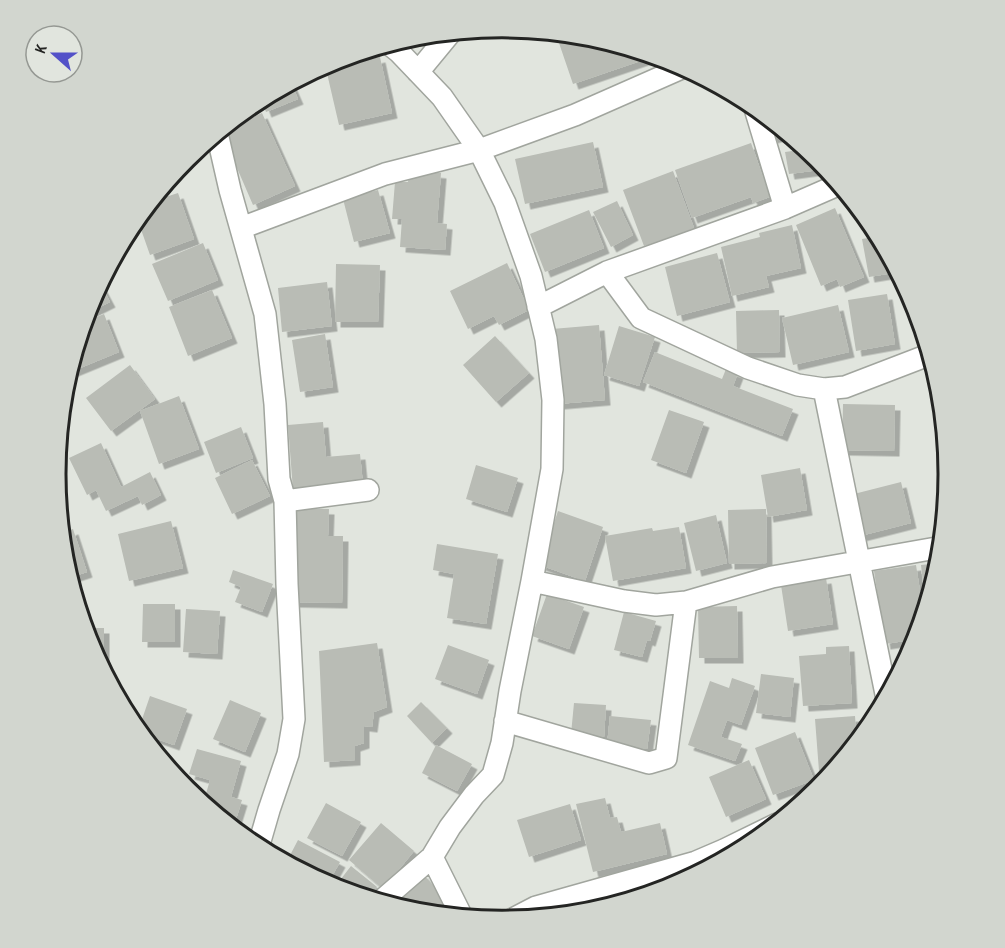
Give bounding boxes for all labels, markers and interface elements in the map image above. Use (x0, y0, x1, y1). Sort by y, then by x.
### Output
north arrow (24, 24, 84, 84)
text: K (31, 42, 52, 56)

